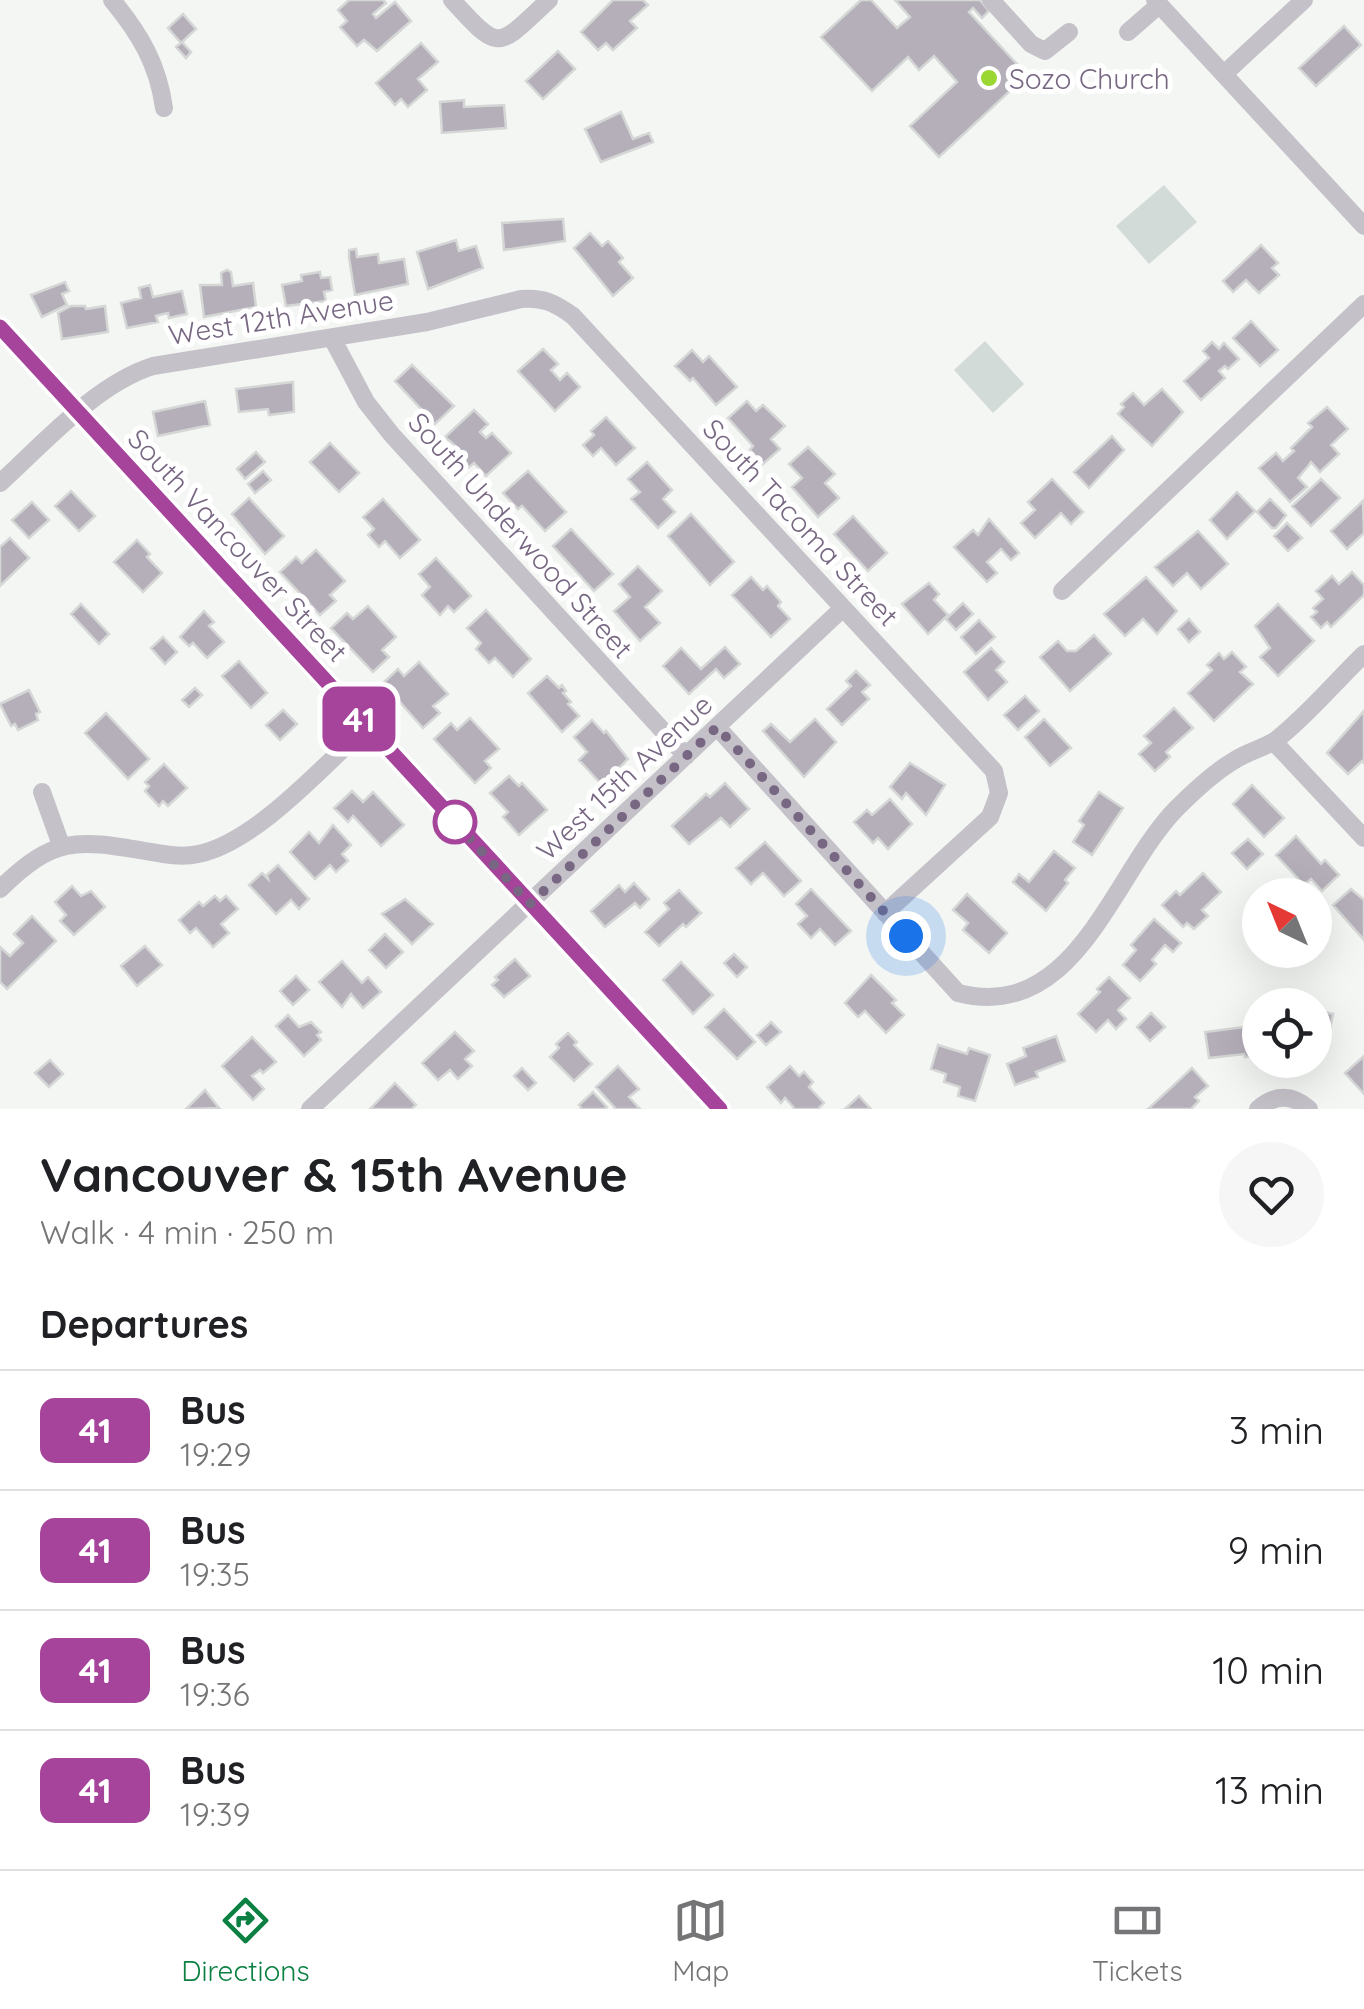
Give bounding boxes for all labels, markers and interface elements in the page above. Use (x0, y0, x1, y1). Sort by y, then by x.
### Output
place label: Sozo Church (1009, 61, 1170, 96)
marker: Sozo Church (978, 67, 1000, 89)
street label: West 12th Avenue (166, 282, 396, 352)
street label: South Underwood Street (401, 405, 641, 665)
street label: South Tacoma Street (696, 411, 906, 633)
street label: South Vancouver Street (121, 421, 355, 669)
line badge: 41 (314, 686, 404, 752)
street label: West 15th Avenue (529, 687, 719, 867)
text: 41 (342, 697, 376, 741)
unlabelled marker (434, 801, 476, 843)
north arrow (1242, 878, 1332, 968)
map controls (1242, 878, 1332, 1078)
your location (881, 911, 931, 961)
button: locate (1242, 988, 1332, 1078)
button: heart (1219, 1142, 1324, 1247)
text: Vancouver & 15th Avenue (40, 1144, 628, 1204)
text: Walk · 4 min · 250 m (40, 1212, 334, 1252)
text: Departures (40, 1300, 248, 1348)
text: Bus (180, 1386, 246, 1434)
text: 3 min (1229, 1406, 1324, 1454)
text: 41 (78, 1408, 112, 1452)
text: 19:29 (180, 1434, 251, 1474)
text: Bus (180, 1506, 246, 1554)
text: 9 min (1228, 1526, 1324, 1574)
text: 41 (78, 1528, 112, 1572)
text: 19:35 (180, 1554, 250, 1594)
text: Bus (180, 1626, 246, 1674)
text: 10 min (1212, 1646, 1324, 1694)
text: 41 (78, 1648, 112, 1692)
text: 19:36 (180, 1674, 250, 1714)
text: Bus (180, 1746, 246, 1794)
text: 13 min (1215, 1766, 1324, 1814)
text: 41 (78, 1768, 112, 1812)
text: 19:39 (180, 1794, 250, 1834)
tab: Directions (181, 1893, 310, 1988)
tab: Map (672, 1893, 729, 1988)
tab: Tickets (1092, 1893, 1183, 1988)

